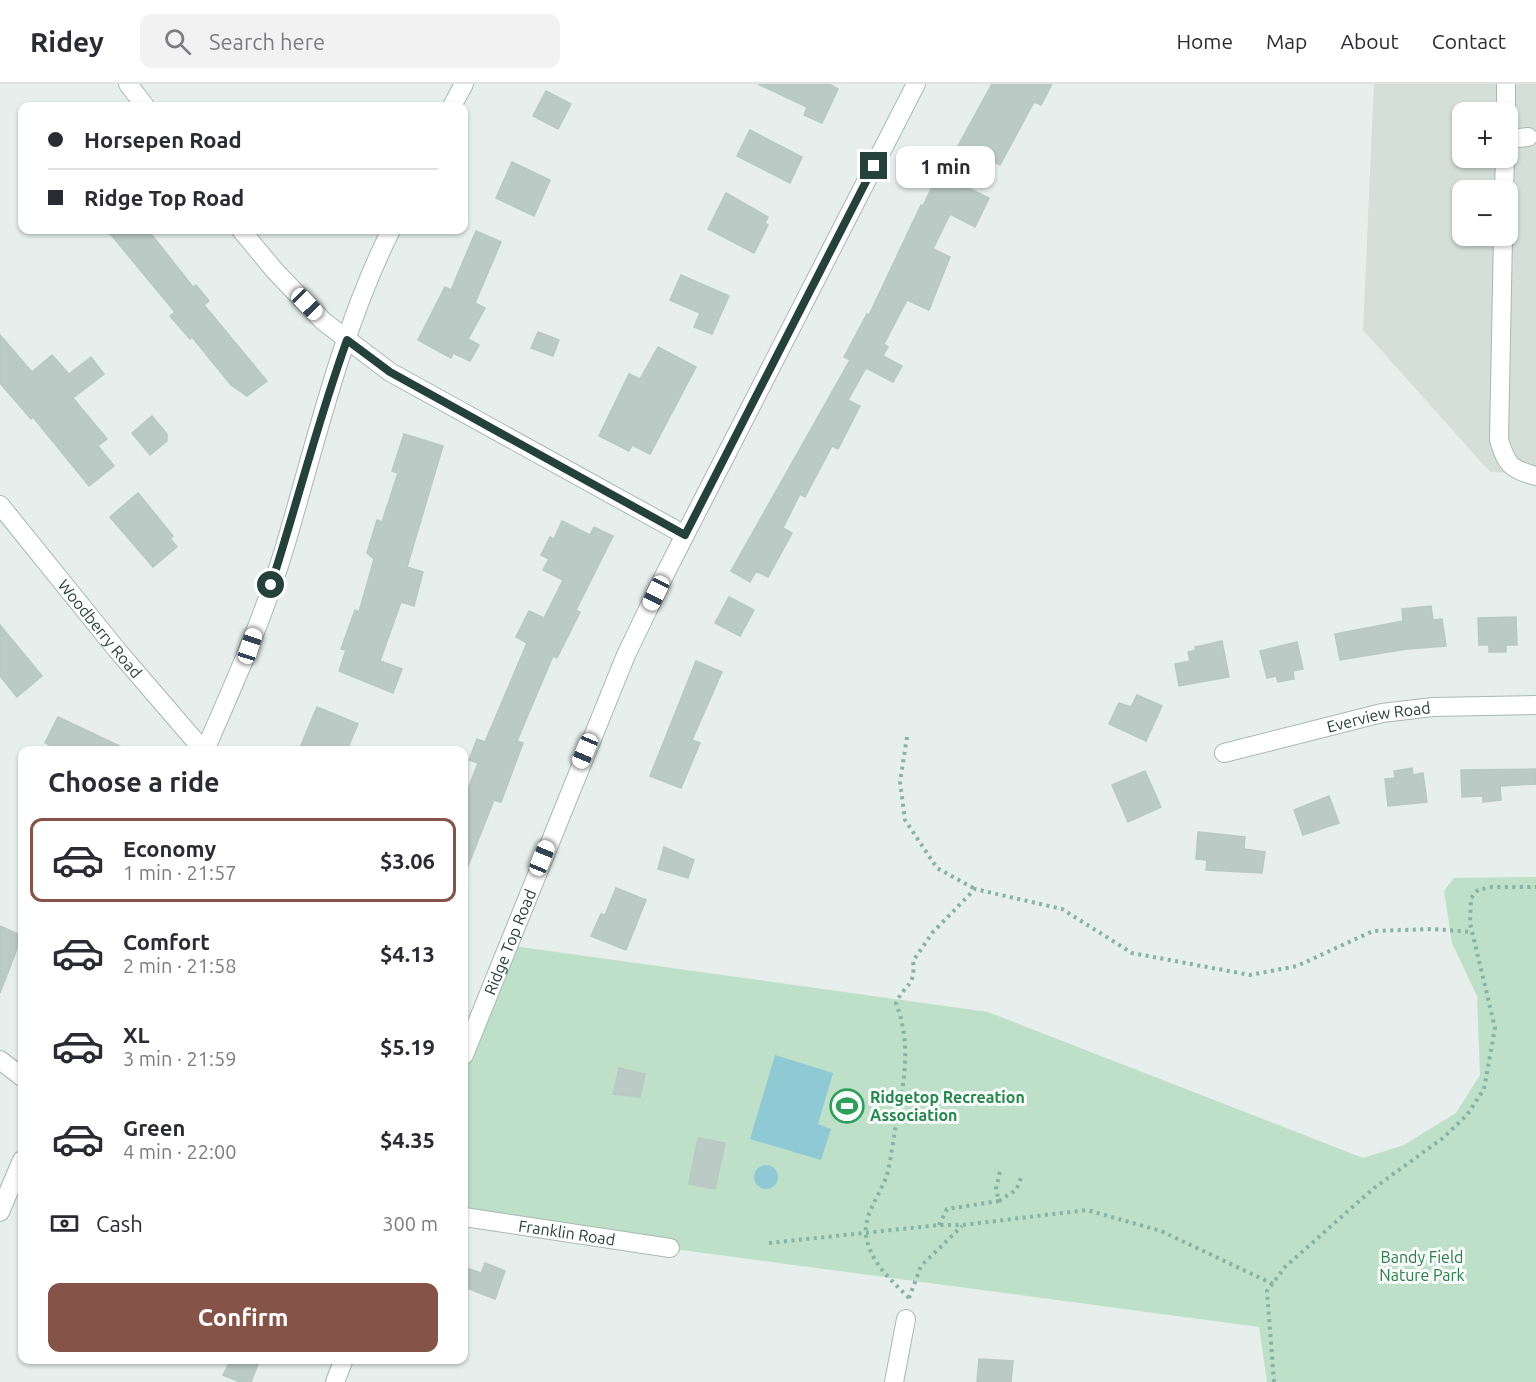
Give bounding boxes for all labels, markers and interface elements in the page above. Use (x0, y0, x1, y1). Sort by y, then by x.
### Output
search box (140, 14, 560, 68)
icon: search (161, 25, 194, 58)
text: Ridey (30, 26, 104, 57)
text: Search here (209, 29, 325, 54)
text: Home (1176, 29, 1233, 53)
text: Map (1266, 29, 1307, 53)
text: About (1340, 29, 1399, 53)
text: Contact (1432, 29, 1506, 53)
map controls (1452, 102, 1518, 246)
button: + (1452, 102, 1518, 168)
text: Horsepen Road (84, 127, 242, 152)
callout: 1 min (895, 145, 994, 187)
route end (860, 152, 887, 179)
text: 1 min (920, 155, 971, 178)
button: − (1452, 180, 1518, 246)
text: Ridge Top Road (84, 185, 244, 210)
car (288, 285, 326, 323)
route start (257, 571, 284, 598)
car (640, 573, 672, 613)
street label: Woodberry Road (55, 576, 146, 681)
car (236, 626, 264, 666)
street label: Everview Road (1325, 698, 1431, 736)
car (570, 731, 600, 771)
text: Choose a ride (48, 767, 220, 797)
icon: car (51, 833, 105, 887)
text: Economy (123, 836, 216, 861)
car (527, 838, 557, 878)
text: $3.06 (380, 848, 435, 873)
text: 1 min · 21:57 (123, 861, 237, 884)
street label: Ridge Top Road (480, 886, 539, 997)
icon: car (51, 926, 105, 980)
text: Comfort (123, 929, 210, 954)
text: $4.13 (380, 941, 435, 966)
text: 2 min · 21:58 (123, 954, 237, 977)
icon: car (51, 1019, 105, 1073)
text: XL (123, 1022, 150, 1047)
text: $5.19 (380, 1034, 435, 1059)
text: 3 min · 21:59 (123, 1047, 237, 1070)
sports icon: Ridgetop Recreation Association (829, 1088, 865, 1124)
place label: Ridgetop Recreation Association (870, 1088, 1025, 1124)
icon: car (51, 1112, 105, 1166)
text: Green (123, 1115, 185, 1140)
text: $4.35 (380, 1127, 435, 1152)
text: 4 min · 22:00 (123, 1140, 237, 1163)
icon: cash (48, 1207, 81, 1240)
text: Cash (96, 1211, 143, 1236)
text: 300 m (382, 1212, 438, 1235)
street label: Franklin Road (517, 1216, 616, 1249)
park label: Bandy Field Nature Park (1379, 1248, 1465, 1284)
button: Confirm (48, 1283, 438, 1352)

